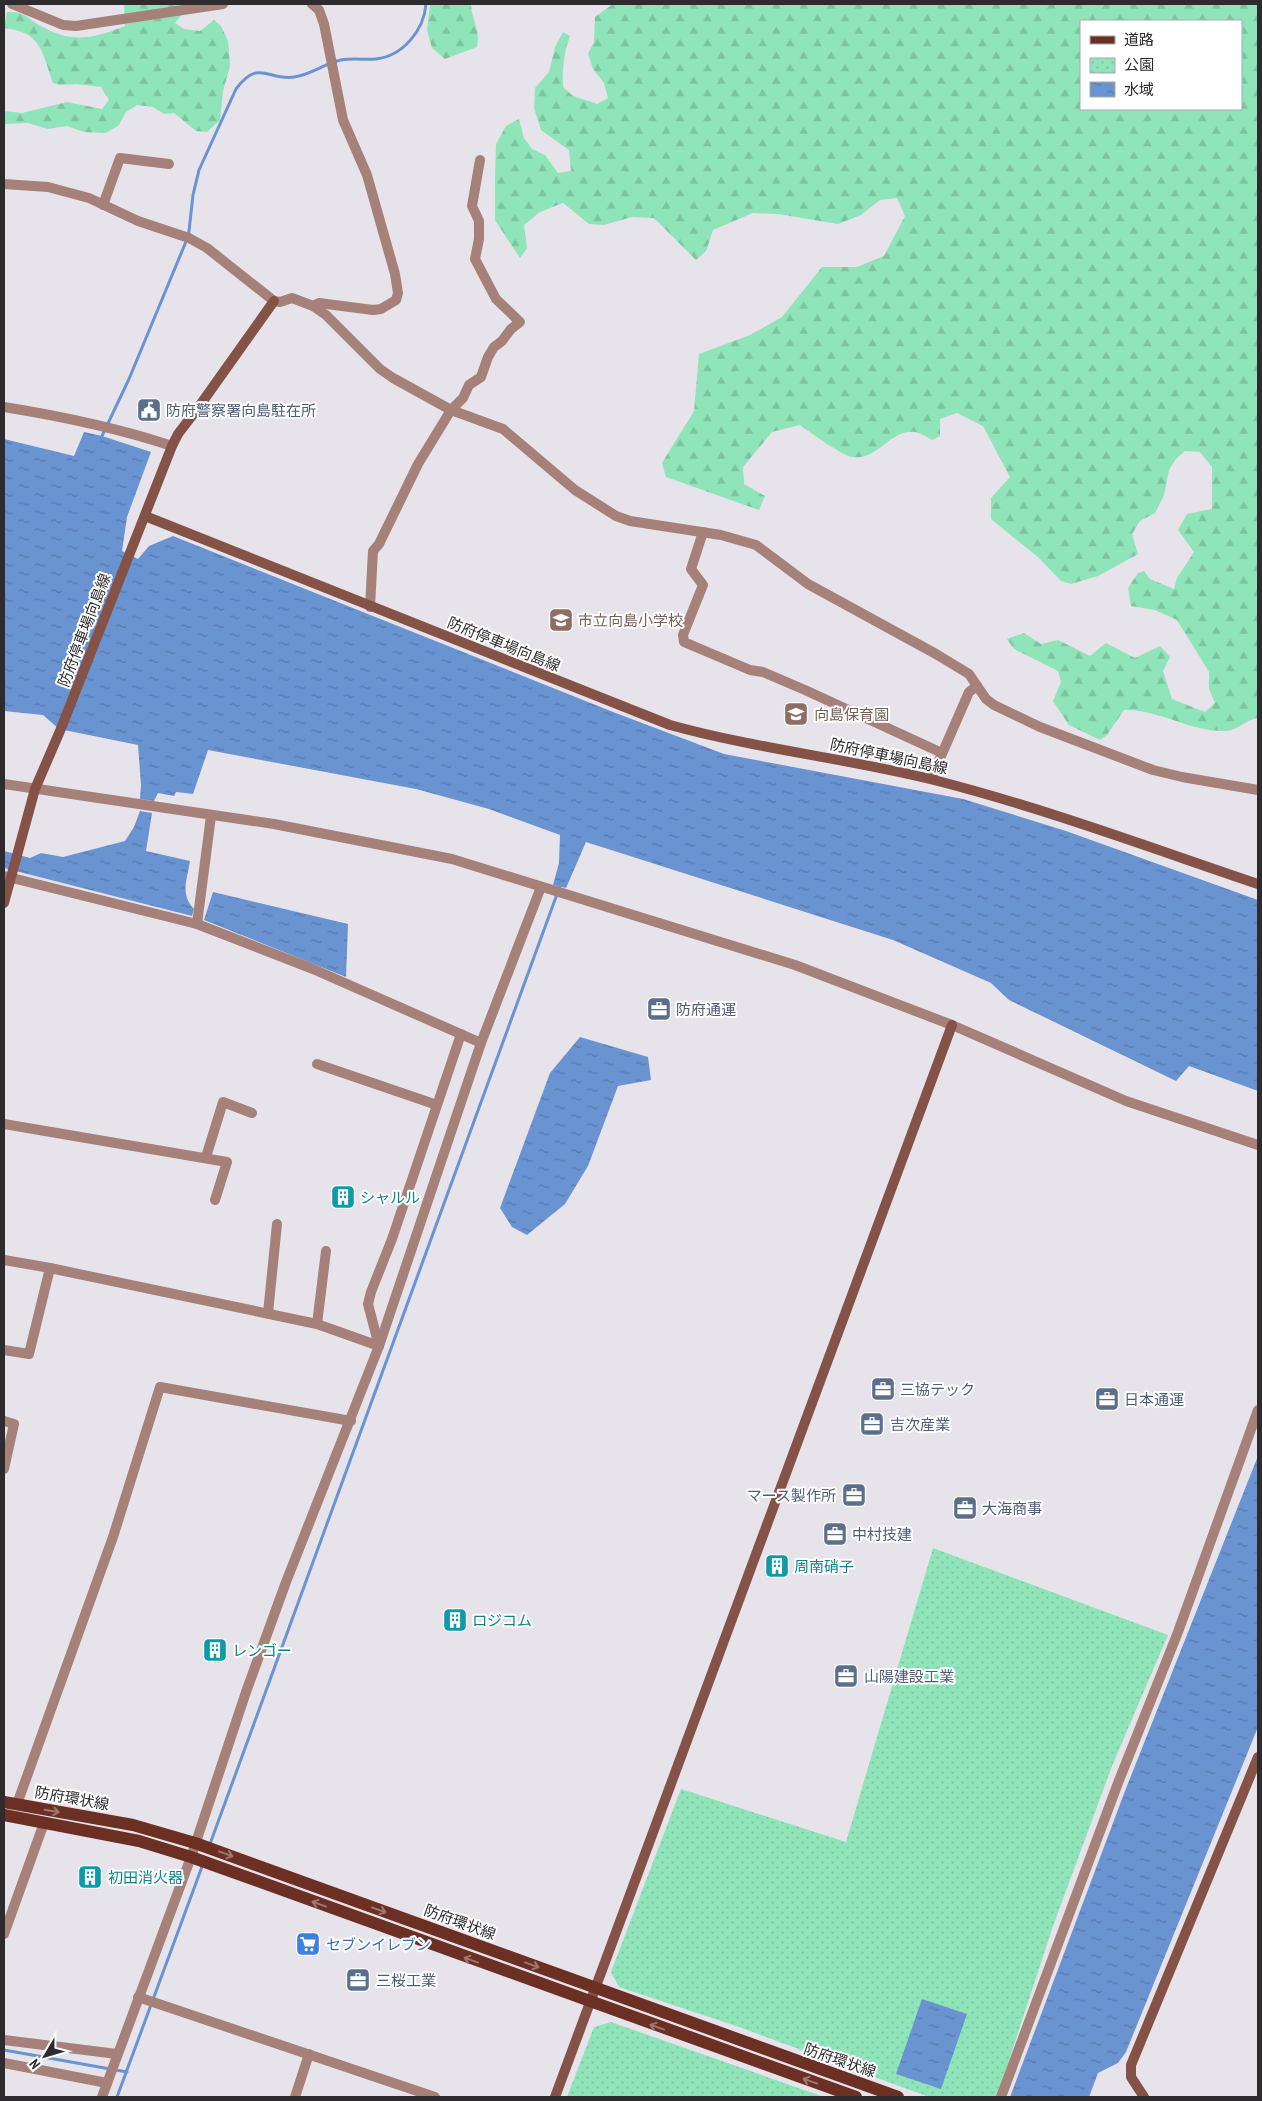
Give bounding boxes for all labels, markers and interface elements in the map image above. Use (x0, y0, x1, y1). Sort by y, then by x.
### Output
legend (1080, 20, 1242, 110)
text: 道路 (1124, 30, 1154, 49)
text: 公園 (1124, 55, 1154, 74)
text: 水域 (1124, 80, 1154, 99)
public building icon: 防府警察署向島駐在所 (136, 397, 162, 423)
place label: 防府警察署向島駐在所 (166, 401, 316, 420)
street label: 防府停車場向島線 (54, 571, 114, 689)
school or university icon: 市立向島小学校 (548, 607, 574, 633)
place label: 市立向島小学校 (578, 611, 683, 630)
street label: 防府停車場向島線 (445, 613, 563, 675)
school or university icon: 向島保育園 (783, 701, 809, 727)
place label: 向島保育園 (814, 705, 889, 724)
street label: 防府停車場向島線 (828, 734, 950, 778)
office icon: 防府通運 (646, 996, 672, 1022)
place label: 防府通運 (676, 1000, 736, 1019)
building icon: シャルル (330, 1184, 356, 1210)
place label: シャルル (360, 1188, 420, 1207)
office icon: 三協テック (870, 1376, 896, 1402)
place label: 三協テック (900, 1380, 975, 1399)
office icon: 日本通運 (1094, 1386, 1120, 1412)
place label: 日本通運 (1124, 1390, 1184, 1409)
office icon: 吉次産業 (859, 1411, 885, 1437)
place label: 吉次産業 (890, 1415, 950, 1434)
office icon: マース製作所 (841, 1482, 867, 1508)
place label: マース製作所 (747, 1486, 836, 1505)
office icon: 大海商事 (952, 1495, 978, 1521)
place label: 大海商事 (982, 1499, 1042, 1518)
office icon: 中村技建 (822, 1521, 848, 1547)
place label: 中村技建 (852, 1525, 912, 1544)
building icon: 周南硝子 (764, 1553, 790, 1579)
place label: 周南硝子 (794, 1557, 854, 1576)
building icon: ロジコム (442, 1607, 468, 1633)
place label: ロジコム (472, 1611, 532, 1630)
building icon: レンゴー (202, 1637, 228, 1663)
place label: レンゴー (232, 1641, 292, 1660)
office icon: 山陽建設工業 (833, 1663, 859, 1689)
place label: 山陽建設工業 (864, 1667, 954, 1686)
street label: 防府環状線 (33, 1782, 111, 1814)
one-way arrow (43, 1806, 59, 1816)
one-way arrow (218, 1850, 233, 1859)
building icon: 初田消火器 (77, 1864, 103, 1890)
place label: 初田消火器 (108, 1868, 183, 1887)
one-way arrow (311, 1899, 327, 1908)
street label: 防府環状線 (422, 1900, 498, 1944)
one-way arrow (371, 1906, 386, 1915)
supermarket icon: セブンイレブン (295, 1931, 321, 1957)
place label: セブンイレブン (326, 1935, 431, 1954)
one-way arrow (464, 1954, 480, 1964)
one-way arrow (523, 1961, 539, 1970)
office icon: 三桜工業 (345, 1967, 371, 1993)
place label: 三桜工業 (376, 1971, 436, 1990)
one-way arrow (649, 2021, 665, 2031)
north arrow (20, 2031, 70, 2081)
street label: 防府環状線 (801, 2039, 879, 2081)
text: N (25, 2055, 44, 2073)
one-way arrow (803, 2076, 818, 2085)

